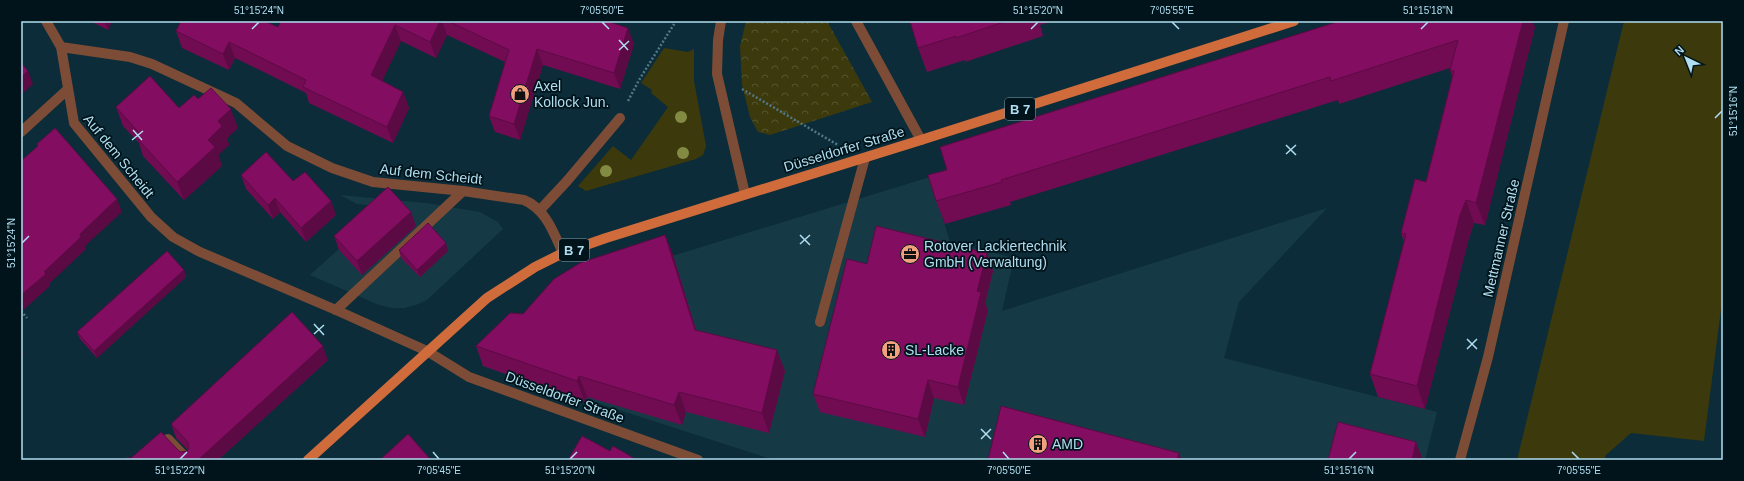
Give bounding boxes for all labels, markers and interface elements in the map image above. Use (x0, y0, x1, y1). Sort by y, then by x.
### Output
text: 51°15'24"N (234, 5, 284, 16)
text: 7°05'50"E (580, 5, 624, 16)
text: 51°15'20"N (1013, 5, 1063, 16)
text: 7°05'55"E (1150, 5, 1194, 16)
text: 51°15'18"N (1403, 5, 1453, 16)
north arrow (1666, 38, 1706, 78)
text: N (1672, 44, 1686, 58)
place label: Axel Kollock Jun. (534, 78, 609, 110)
shop icon: Axel Kollock Jun. (509, 83, 531, 105)
text: 51°15'16"N (1728, 86, 1739, 136)
road number: B 7 (1005, 98, 1035, 120)
street label: Auf dem Scheidt (80, 111, 158, 201)
street label: Düsseldorfer Straße (782, 123, 906, 175)
street label: Auf dem Scheidt (379, 161, 483, 187)
street label: Mettmanner Straße (1480, 177, 1522, 299)
text: 51°15'24"N (6, 218, 17, 268)
place label: Rotover Lackiertechnik GmbH (Verwaltung) (924, 238, 1067, 270)
road number: B 7 (559, 239, 589, 261)
office icon: Rotover Lackiertechnik GmbH (Verwaltung) (899, 243, 921, 265)
building icon: SL-Lacke (880, 339, 902, 361)
place label: SL-Lacke (905, 342, 964, 358)
street label: Düsseldorfer Straße (503, 368, 627, 426)
building icon: AMD (1027, 433, 1049, 455)
place label: AMD (1052, 436, 1083, 452)
text: 51°15'22"N (155, 465, 205, 476)
text: 7°05'45"E (417, 465, 461, 476)
text: 51°15'20"N (545, 465, 595, 476)
text: 7°05'50"E (987, 465, 1031, 476)
text: 51°15'16"N (1324, 465, 1374, 476)
text: 7°05'55"E (1557, 465, 1601, 476)

